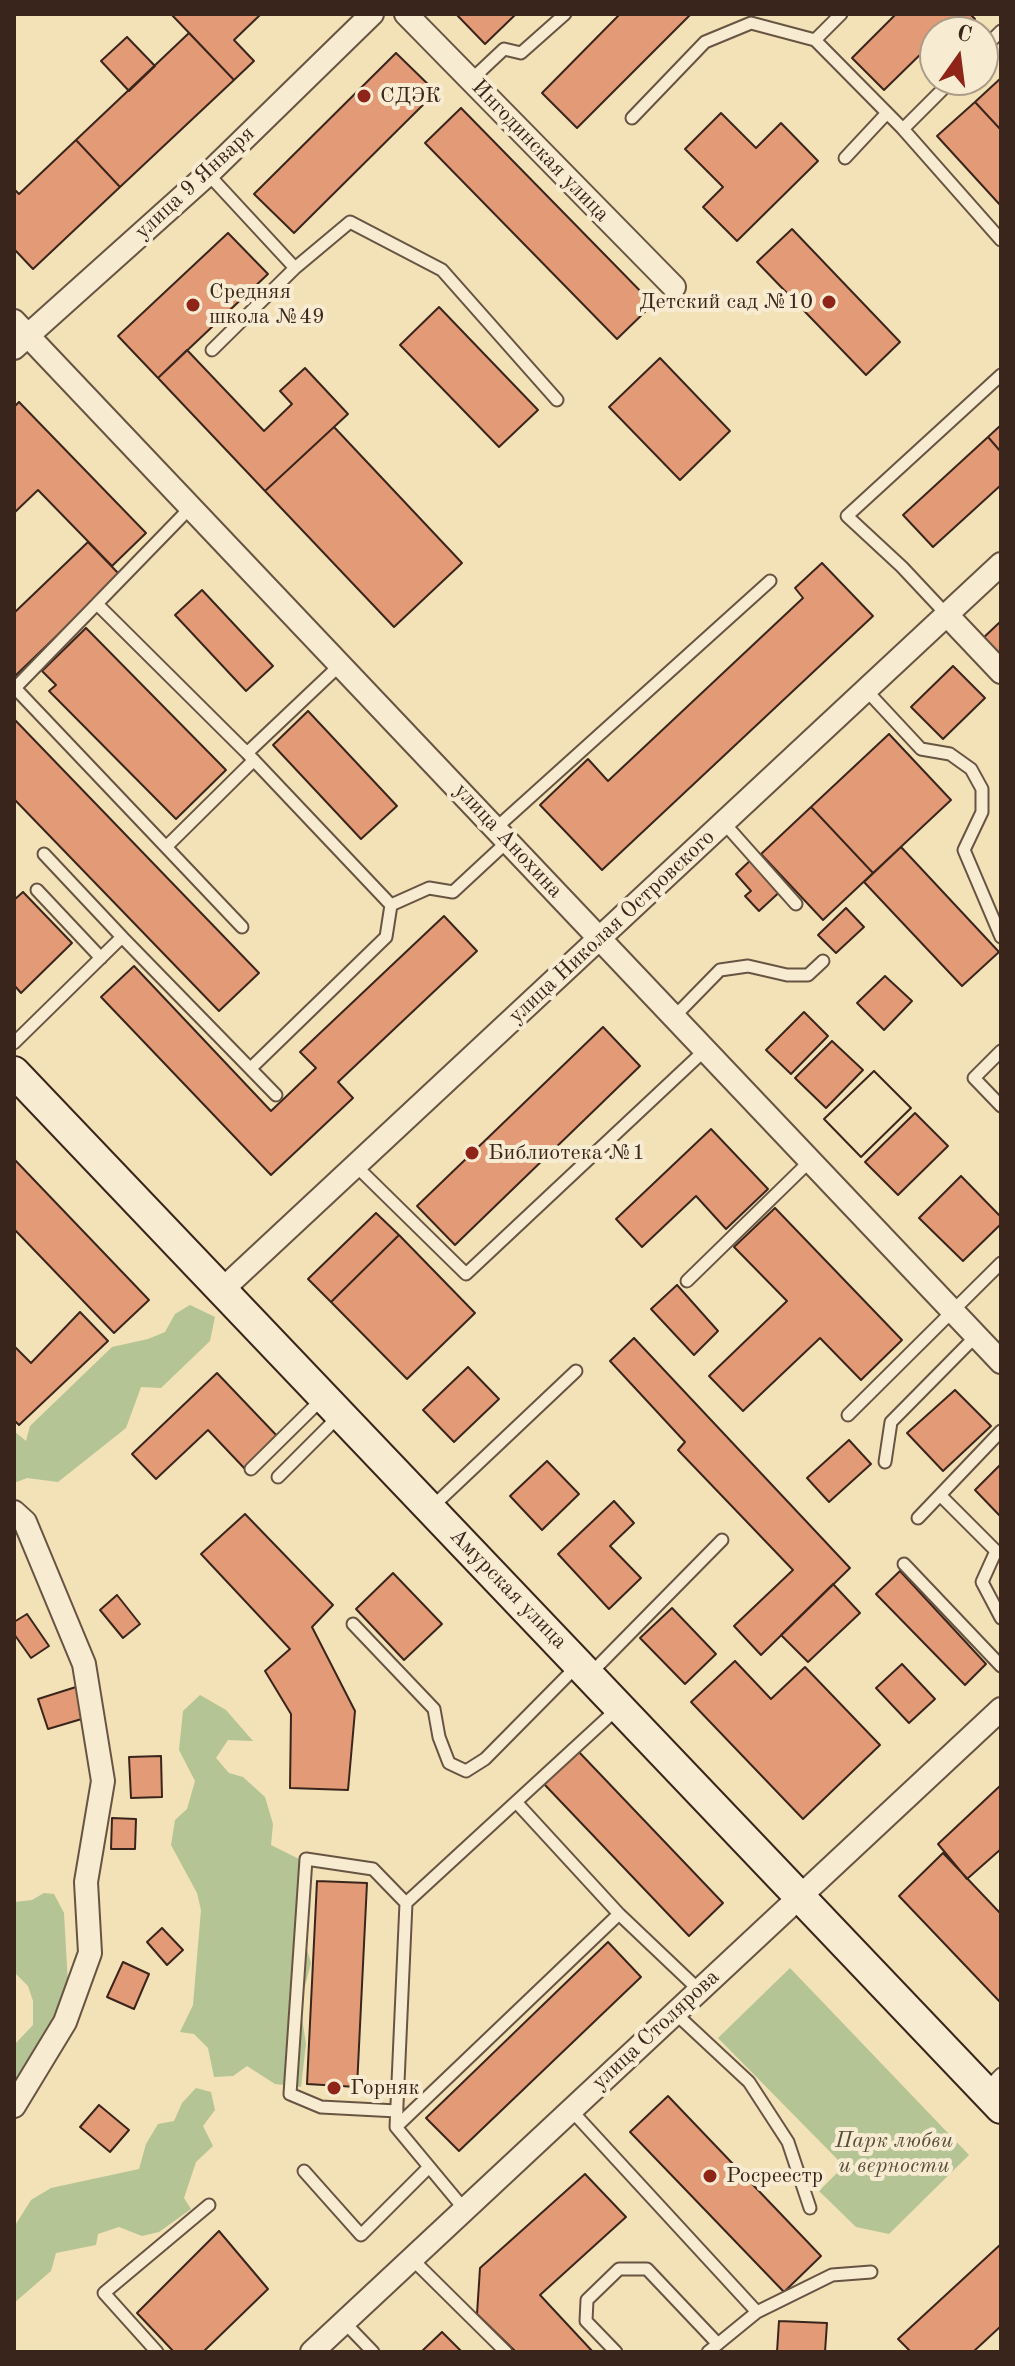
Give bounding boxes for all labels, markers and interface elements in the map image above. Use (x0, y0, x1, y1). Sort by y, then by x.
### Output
north arrow (919, 16, 999, 96)
text: С (955, 22, 974, 47)
street label: Ингодинская улица (465, 74, 615, 228)
place label: СДЭК (380, 83, 441, 109)
marker: СДЭК (355, 87, 373, 105)
street label: улица 9 Января (130, 121, 260, 245)
place label: Средняя школа №49 (209, 279, 325, 330)
place label: Детский сад №10 (639, 289, 813, 315)
marker: Детский сад №10 (820, 293, 838, 311)
marker: Средняя школа №49 (184, 296, 202, 314)
street label: улица Анохина (448, 778, 568, 904)
street label: улица Николая Островского (503, 825, 721, 1029)
place label: Библиотека №1 (488, 1140, 645, 1166)
marker: Библиотека №1 (463, 1144, 481, 1162)
street label: Амурская улица (444, 1523, 572, 1655)
street label: улица Столярова (587, 1964, 725, 2096)
place label: Горняк (350, 2075, 420, 2101)
marker: Горняк (325, 2079, 343, 2097)
park label: Парк любви и верности (835, 2128, 953, 2180)
place label: Росреестр (726, 2163, 823, 2189)
marker: Росреестр (701, 2167, 719, 2185)

